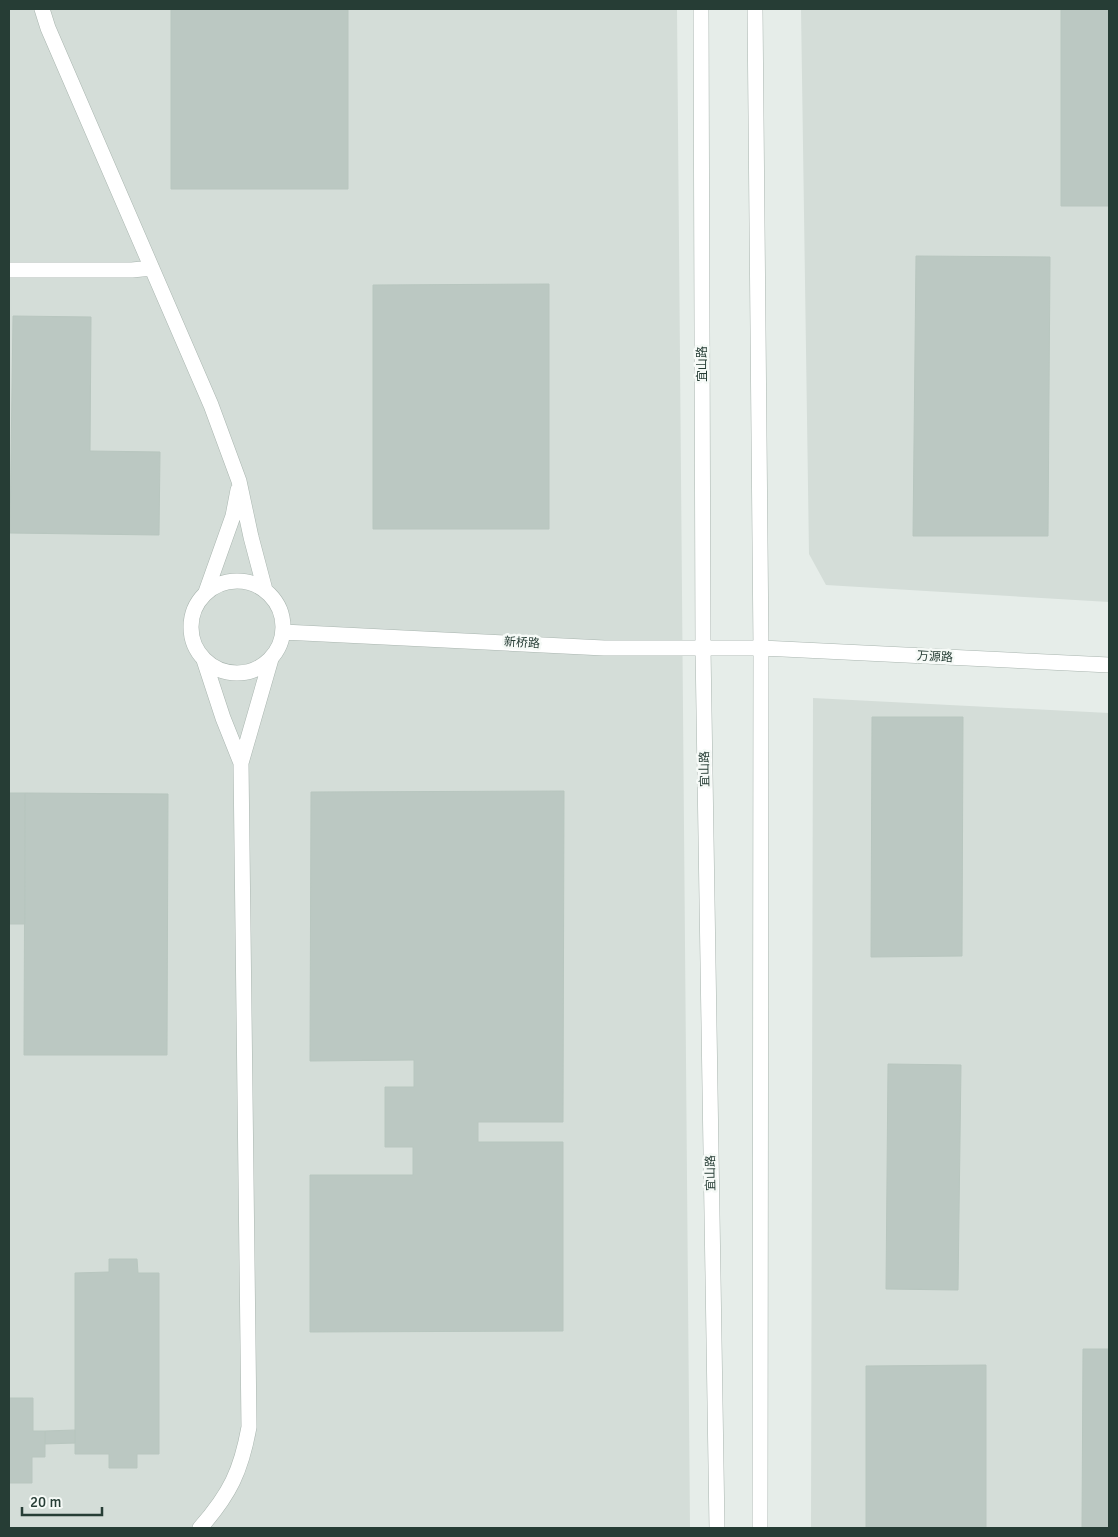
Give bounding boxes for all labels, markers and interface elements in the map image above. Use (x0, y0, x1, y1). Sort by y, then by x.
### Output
street label: 宜山路 (695, 346, 710, 382)
street label: 新桥路 (504, 635, 540, 651)
street label: 万源路 (917, 649, 953, 665)
street label: 宜山路 (697, 751, 713, 787)
street label: 宜山路 (703, 1155, 719, 1191)
scale bar (22, 1484, 102, 1516)
text: 20 m (30, 1493, 61, 1511)

